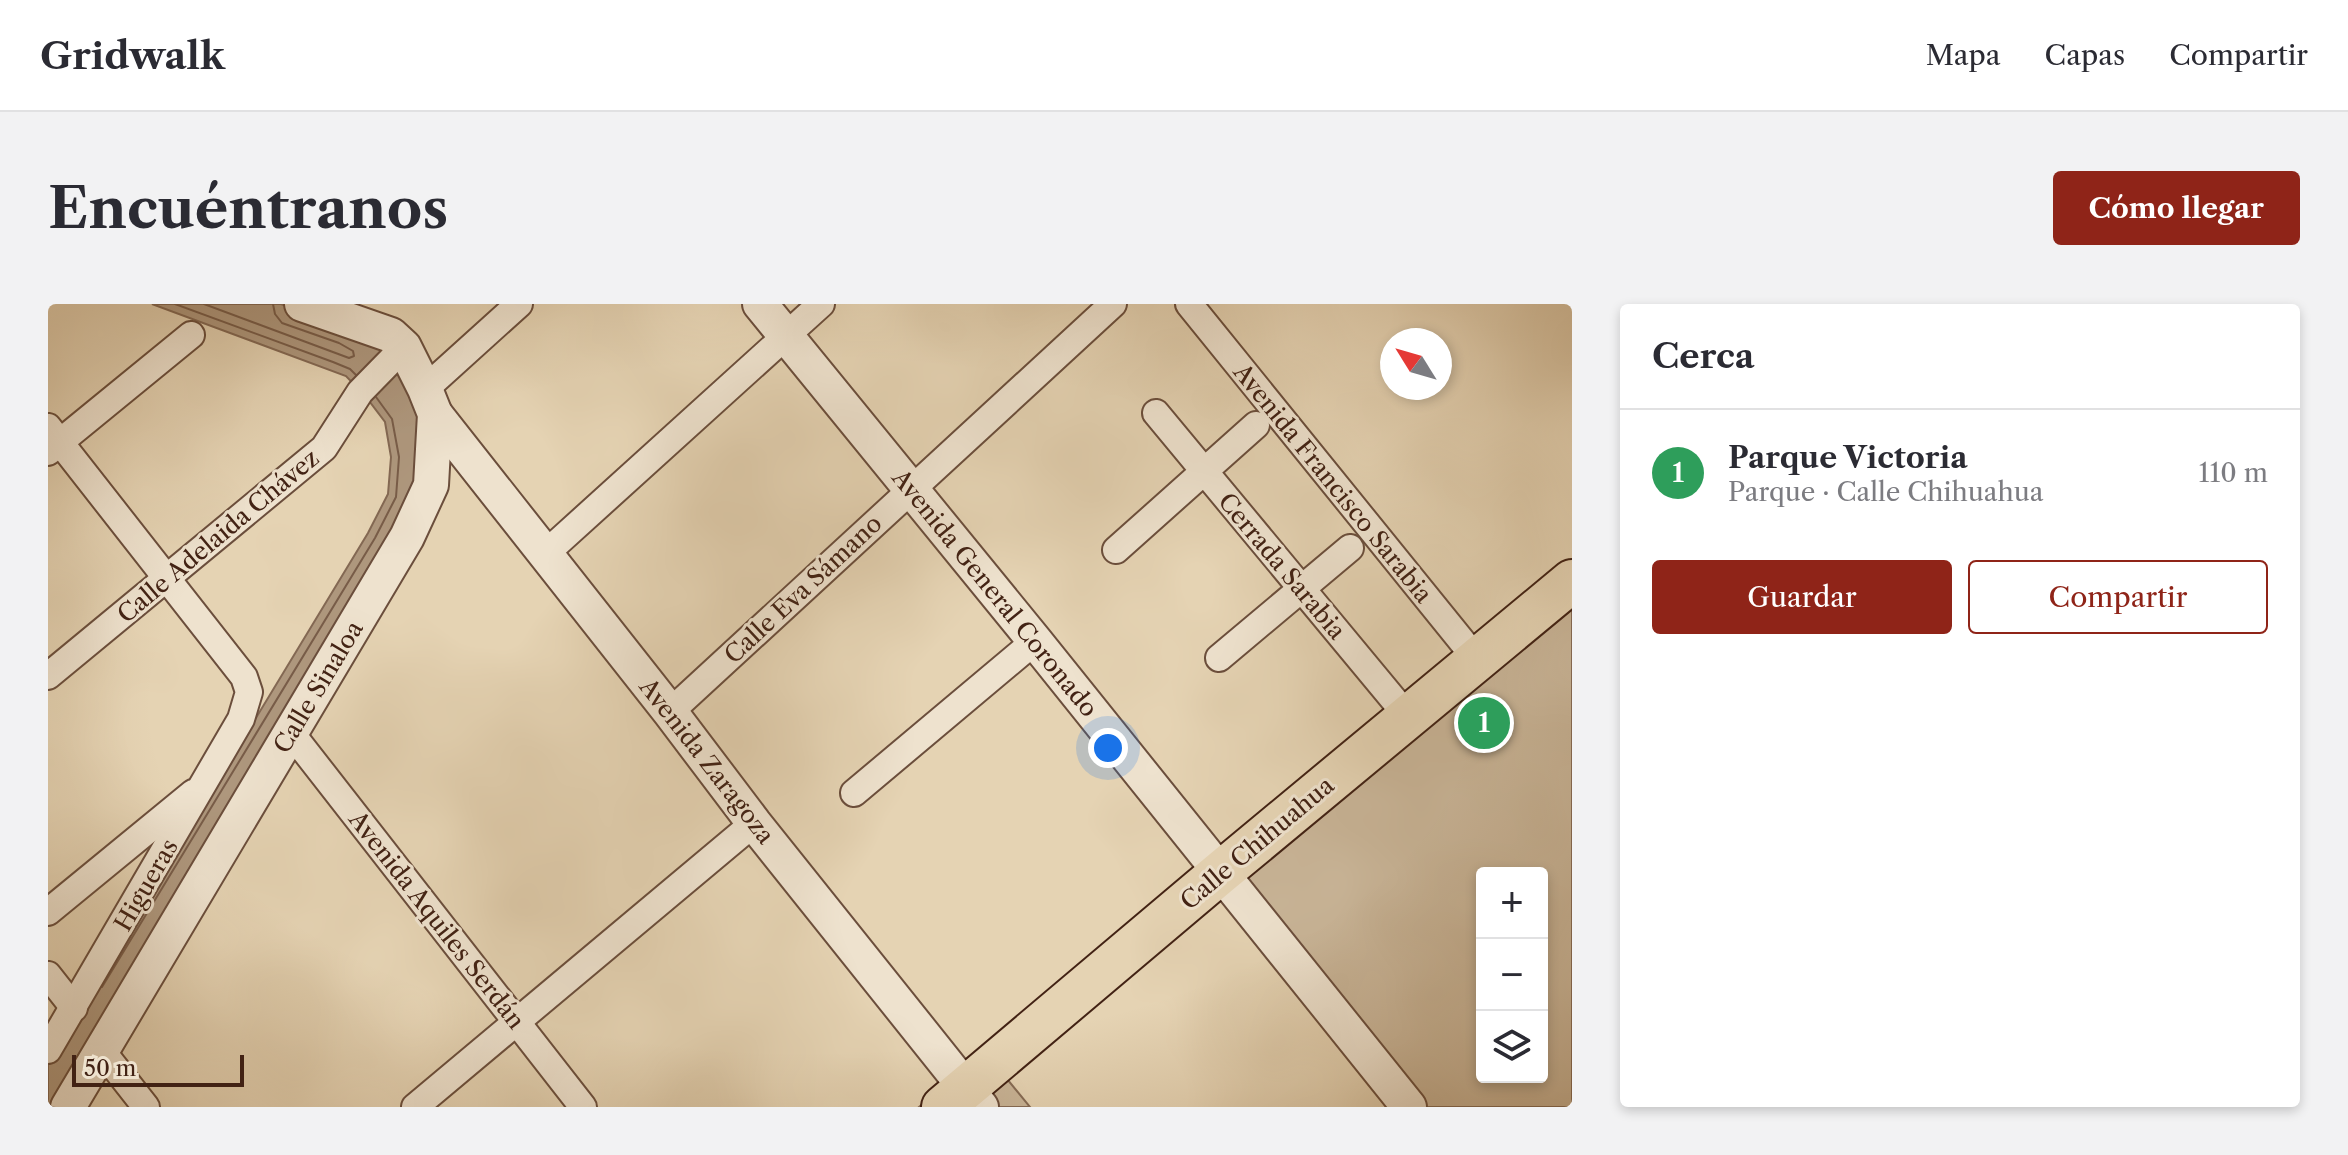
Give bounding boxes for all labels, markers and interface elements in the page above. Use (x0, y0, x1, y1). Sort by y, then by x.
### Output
text: Gridwalk (40, 32, 225, 79)
text: Mapa (1926, 38, 2001, 72)
text: Capas (2045, 38, 2125, 72)
text: Compartir (2169, 38, 2308, 72)
button: Cómo llegar (2053, 171, 2300, 245)
text: Encuéntranos (48, 174, 448, 243)
north arrow (1380, 328, 1452, 400)
text: Cerca (1652, 335, 1754, 377)
street label: Avenida Francisco Sarabia (1227, 357, 1439, 609)
text: Parque Victoria (1728, 439, 1968, 476)
street label: Calle Adelaida Chávez (111, 443, 325, 629)
text: 1 (1672, 457, 1684, 489)
text: 110 m (2199, 457, 2268, 489)
street label: Avenida General Coronado (886, 463, 1104, 723)
text: Parque · Calle Chihuahua (1728, 476, 2044, 508)
street label: Cerrada Sarabia (1212, 487, 1352, 645)
street label: Calle Eva Sámano (718, 509, 888, 669)
button: Guardar (1652, 560, 1952, 634)
button: Compartir (1968, 560, 2268, 634)
street label: Calle Sinaloa (267, 615, 369, 758)
street label: Avenida Zaragoza (633, 672, 781, 850)
pin: 1 (1458, 693, 1510, 753)
your location (1088, 728, 1128, 768)
street label: Calle Chihuahua (1175, 770, 1340, 916)
street label: Avenida Aquiles Serdán (342, 805, 531, 1035)
street label: Higueras (108, 834, 184, 936)
map controls (1476, 867, 1548, 1083)
button: + (1476, 867, 1548, 939)
button: − (1476, 939, 1548, 1011)
button: layers (1476, 1011, 1548, 1083)
scale bar (72, 1051, 244, 1087)
text: 50 m (84, 1055, 136, 1082)

